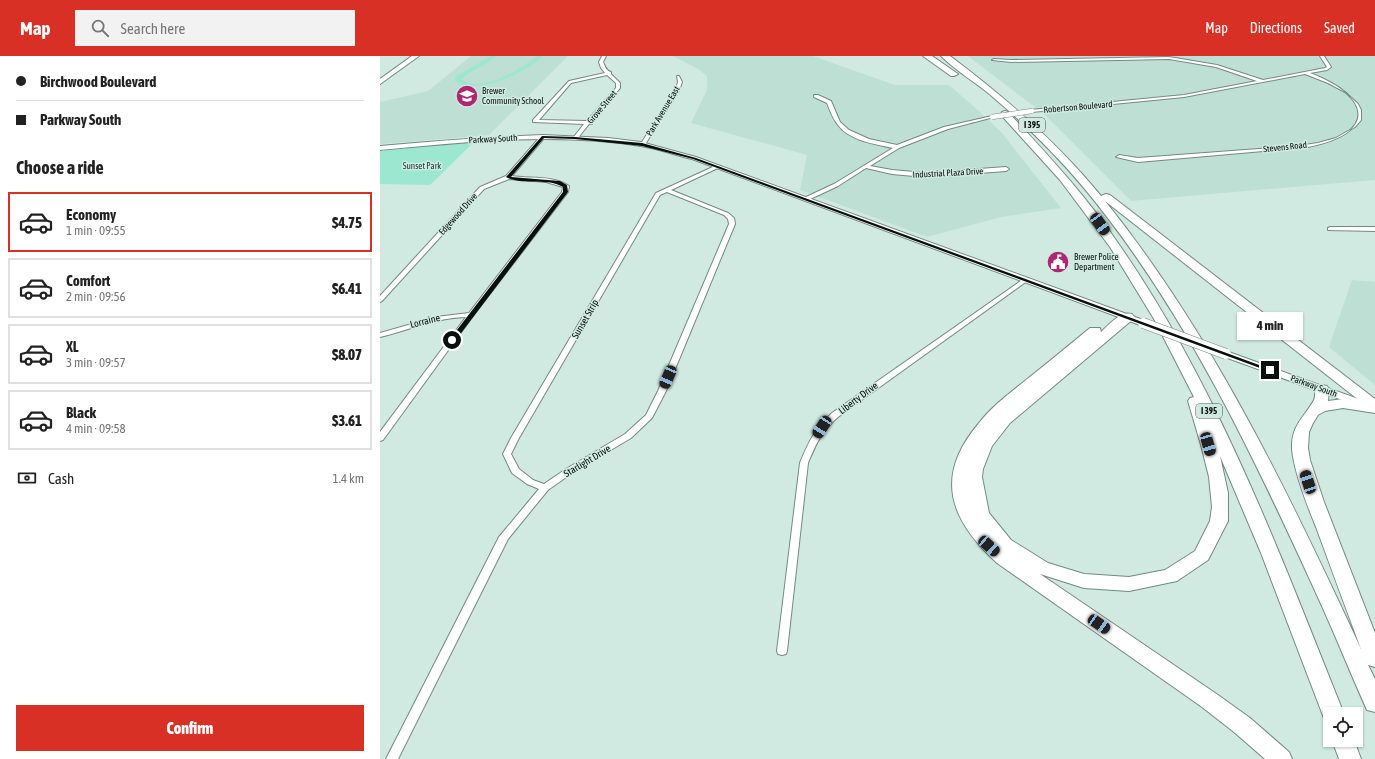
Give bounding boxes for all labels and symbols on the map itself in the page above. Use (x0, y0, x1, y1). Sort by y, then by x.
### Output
school or university icon: Brewer Community School (454, 83, 480, 109)
street label: Park Avenue East (644, 84, 682, 138)
place label: Brewer Community School (482, 86, 544, 106)
street label: Grove Street (585, 88, 619, 126)
street label: Robertson Boulevard (1043, 99, 1113, 115)
road number: I 395 (1019, 118, 1045, 132)
street label: Parkway South (468, 133, 518, 145)
street label: Stevens Road (1263, 140, 1307, 154)
park label: Sunset Park (403, 161, 441, 171)
street label: Industrial Plaza Drive (912, 166, 984, 180)
street label: Edgewood Drive (437, 191, 479, 237)
car (1088, 211, 1112, 237)
public building icon: Brewer Police Department (1045, 249, 1071, 275)
place label: Brewer Police Department (1074, 252, 1119, 272)
street label: Sunset Strip (569, 297, 601, 340)
street label: Lorraine (409, 312, 442, 330)
callout: 4 min (1237, 312, 1303, 340)
route start (443, 331, 461, 349)
route end (1261, 361, 1279, 379)
car (658, 364, 678, 390)
street label: Parkway South (1289, 373, 1339, 399)
street label: Liberty Drive (836, 379, 880, 416)
road number: I 395 (1196, 404, 1222, 418)
car (810, 414, 834, 440)
car (1199, 431, 1217, 457)
street label: Starlight Drive (562, 443, 613, 479)
car (1299, 469, 1317, 495)
car (976, 534, 1002, 558)
car (1086, 612, 1112, 636)

